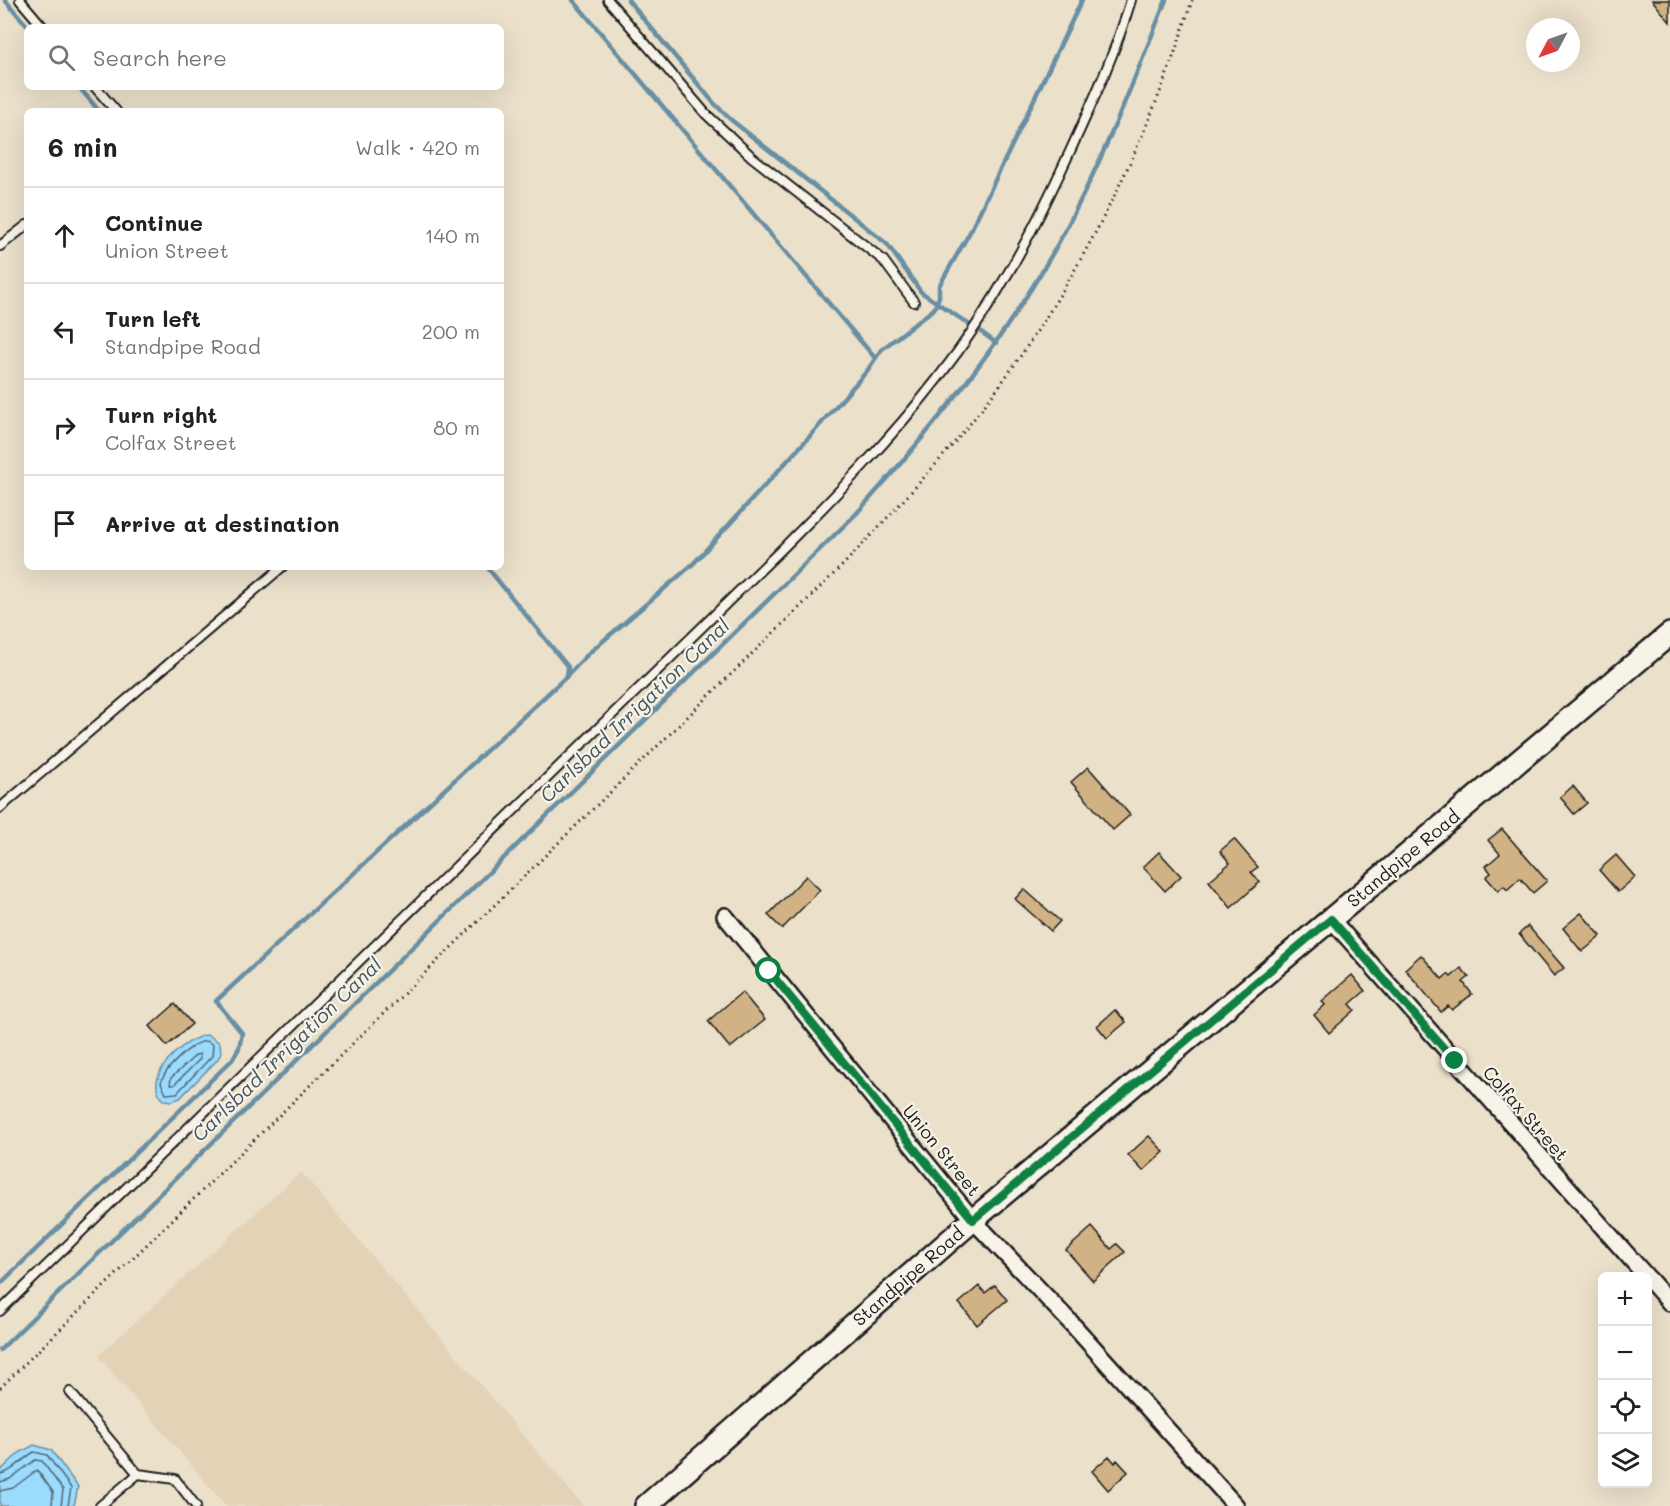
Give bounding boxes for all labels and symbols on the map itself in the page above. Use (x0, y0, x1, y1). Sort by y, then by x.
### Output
north arrow (1526, 18, 1580, 72)
water label: Carlsbad Irrigation Canal (533, 612, 735, 808)
street label: Standpipe Road (1342, 804, 1464, 912)
water label: Carlsbad Irrigation Canal (185, 951, 387, 1147)
route start (755, 957, 781, 983)
route end (1441, 1047, 1467, 1073)
street label: Colfax Street (1478, 1060, 1574, 1166)
street label: Union Street (898, 1099, 986, 1201)
street label: Standpipe Road (847, 1221, 969, 1331)

